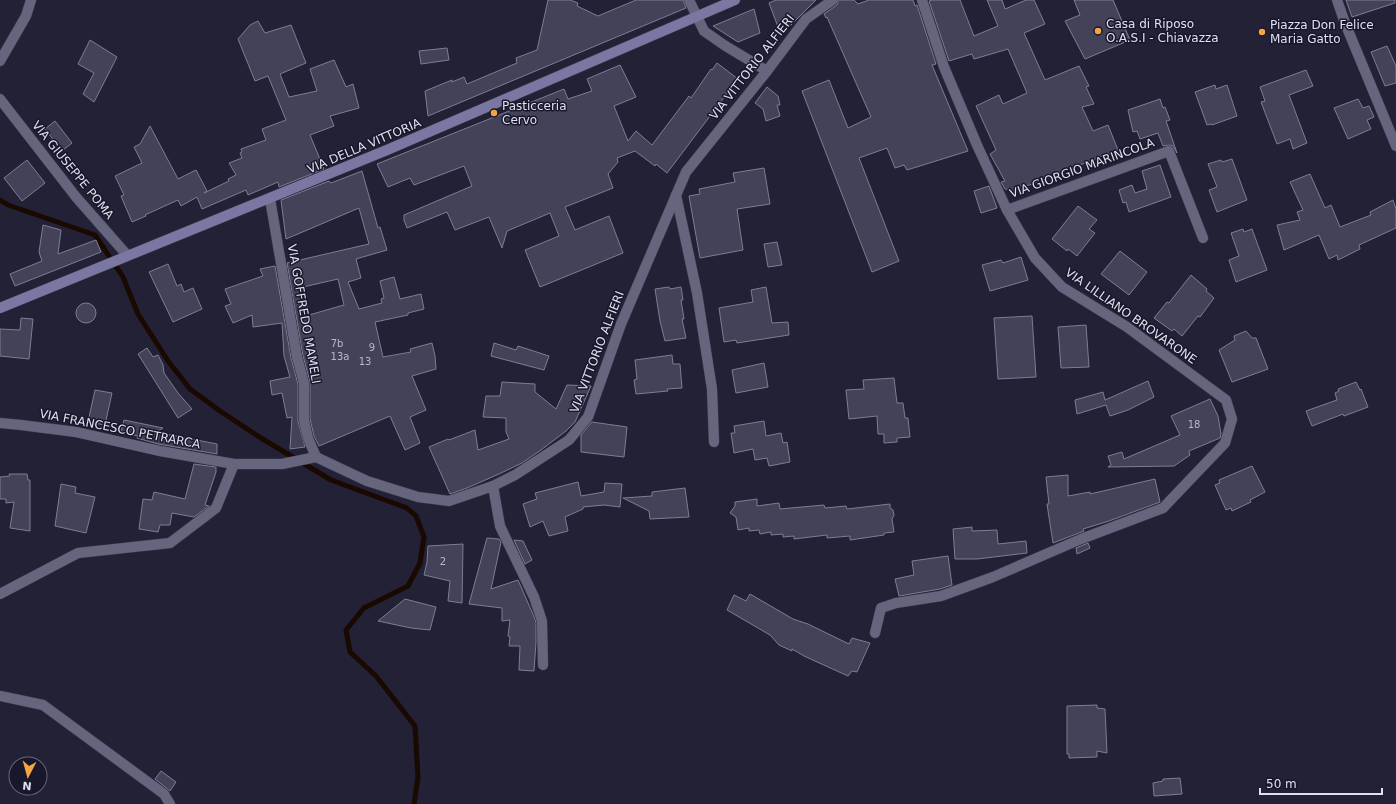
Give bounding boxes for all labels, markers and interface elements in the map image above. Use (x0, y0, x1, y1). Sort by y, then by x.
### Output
street label: VIA VITTORIO ALFIERI (707, 12, 797, 122)
place label: Casa di Riposo O.A.S.I - Chiavazza (1106, 17, 1219, 45)
place label: Piazza Don Felice Maria Gatto (1270, 18, 1374, 46)
marker: Casa di Riposo O.A.S.I - Chiavazza (1093, 26, 1103, 36)
marker: Piazza Don Felice Maria Gatto (1257, 27, 1267, 37)
place label: Pasticceria Cervo (502, 99, 567, 127)
marker: Pasticceria Cervo (489, 108, 499, 118)
street label: VIA DELLA VITTORIA (305, 115, 424, 176)
street label: VIA GIUSEPPE POMA (29, 118, 117, 222)
street label: VIA GIORGIO MARINCOLA (1008, 135, 1157, 201)
street label: VIA GOFFREDO MAMELI (285, 243, 323, 385)
street label: VIA LILLIANO BROVARONE (1063, 265, 1199, 367)
street label: VIA VITTORIO ALFIERI (567, 289, 627, 415)
house number: 7b (331, 338, 343, 349)
house number: 9 (369, 342, 375, 353)
house number: 13a (331, 351, 349, 362)
house number: 13 (359, 356, 371, 367)
street label: VIA FRANCESCO PETRARCA (38, 407, 202, 452)
house number: 18 (1188, 419, 1200, 430)
house number: 2 (440, 556, 446, 567)
north arrow (8, 756, 48, 796)
scale bar (1260, 770, 1382, 796)
text: 50 m (1266, 777, 1297, 791)
text: N (22, 779, 32, 792)

